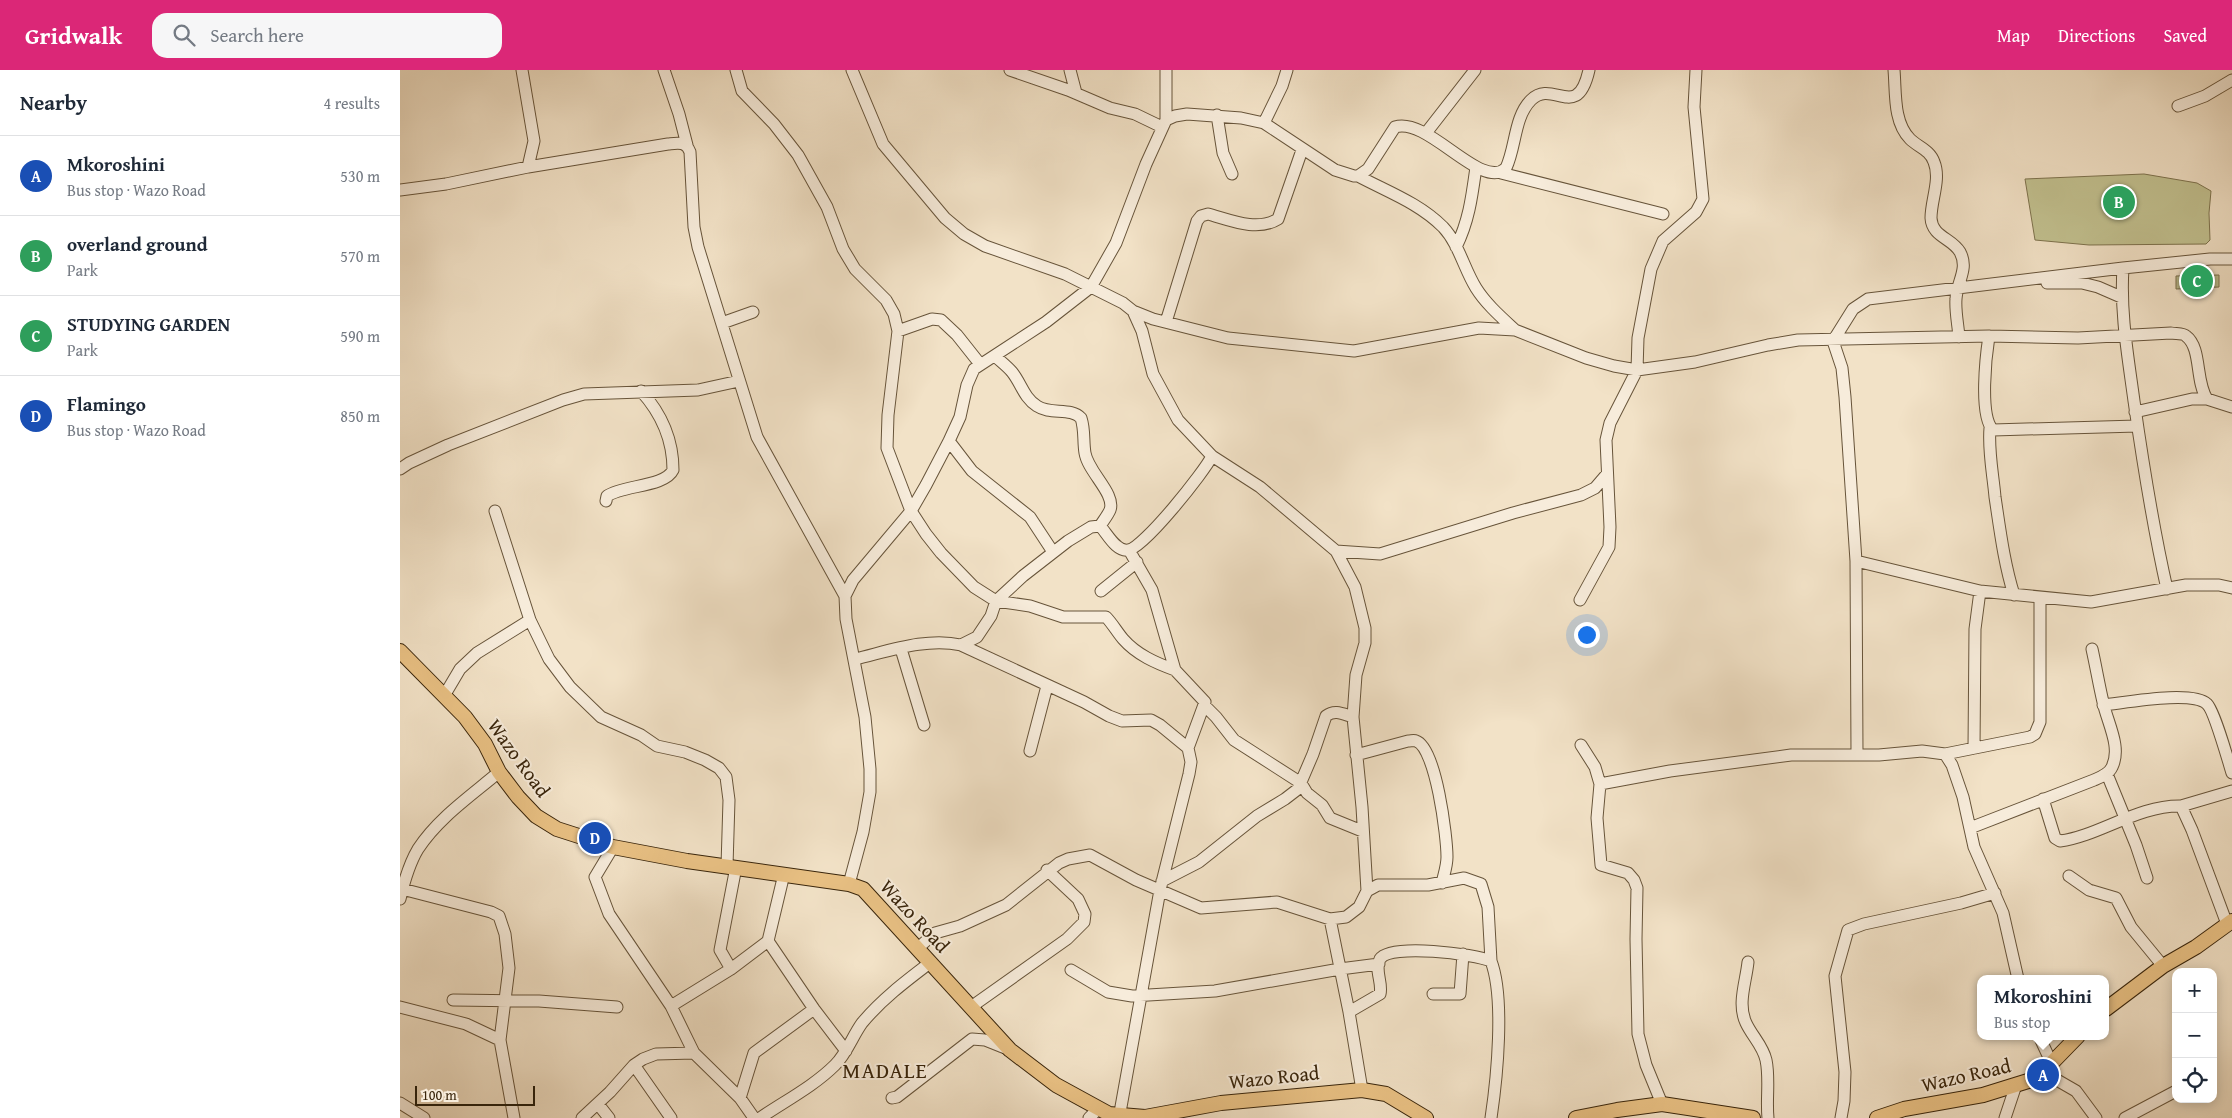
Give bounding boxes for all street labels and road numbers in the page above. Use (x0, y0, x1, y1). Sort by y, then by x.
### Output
street label: Wazo Road (481, 712, 558, 803)
street label: Wazo Road (874, 873, 957, 959)
street label: Wazo Road (1918, 1050, 2014, 1099)
street label: Wazo Road (1227, 1057, 1321, 1096)

